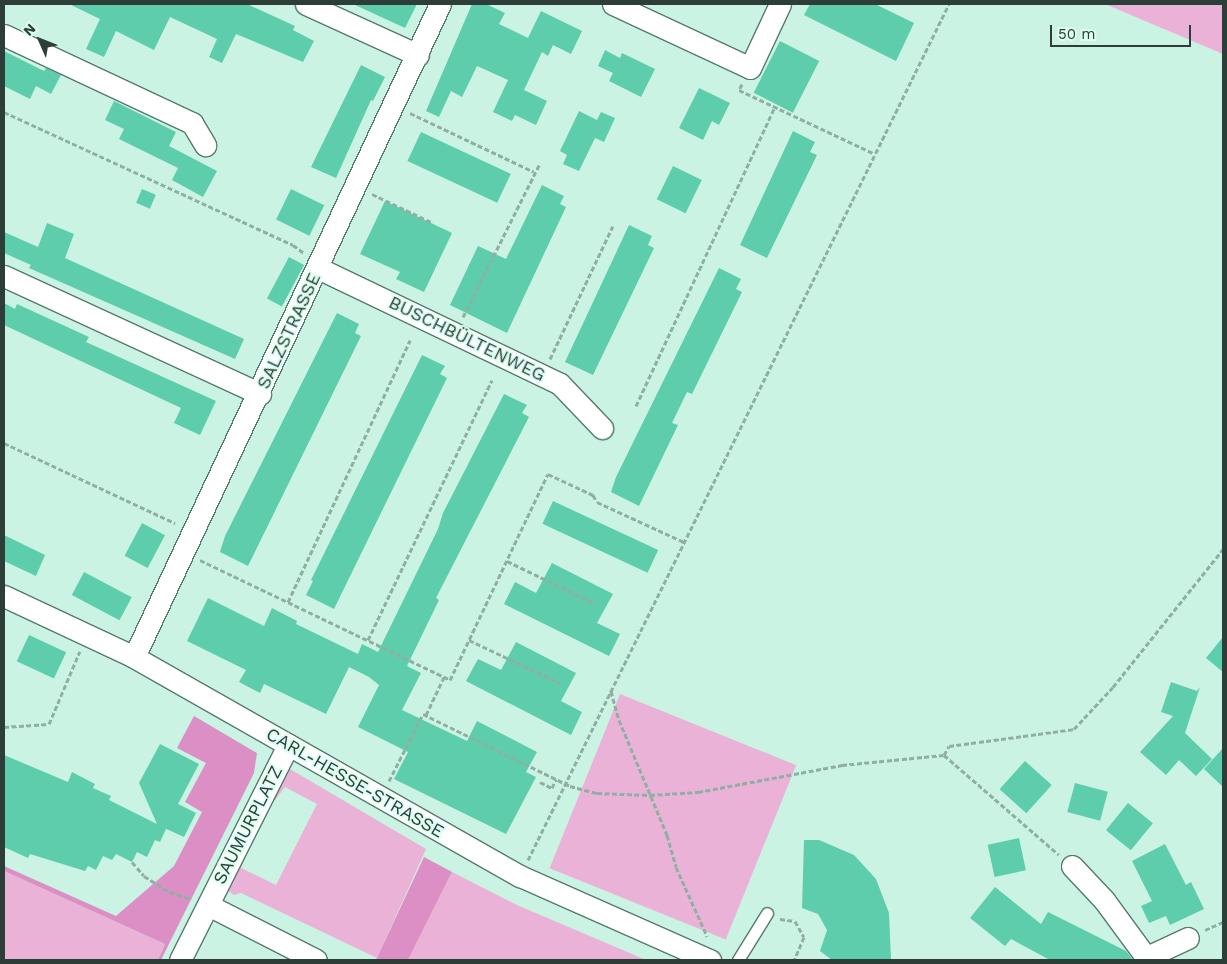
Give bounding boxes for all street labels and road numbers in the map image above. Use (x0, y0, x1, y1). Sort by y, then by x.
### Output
street label: SALZSTRASSE (253, 270, 325, 392)
street label: BUSCHBÜLTENWEG (385, 292, 549, 386)
street label: CARL-HESSE-STRASSE (262, 723, 448, 843)
street label: SAUMURPLATZ (209, 762, 287, 888)

